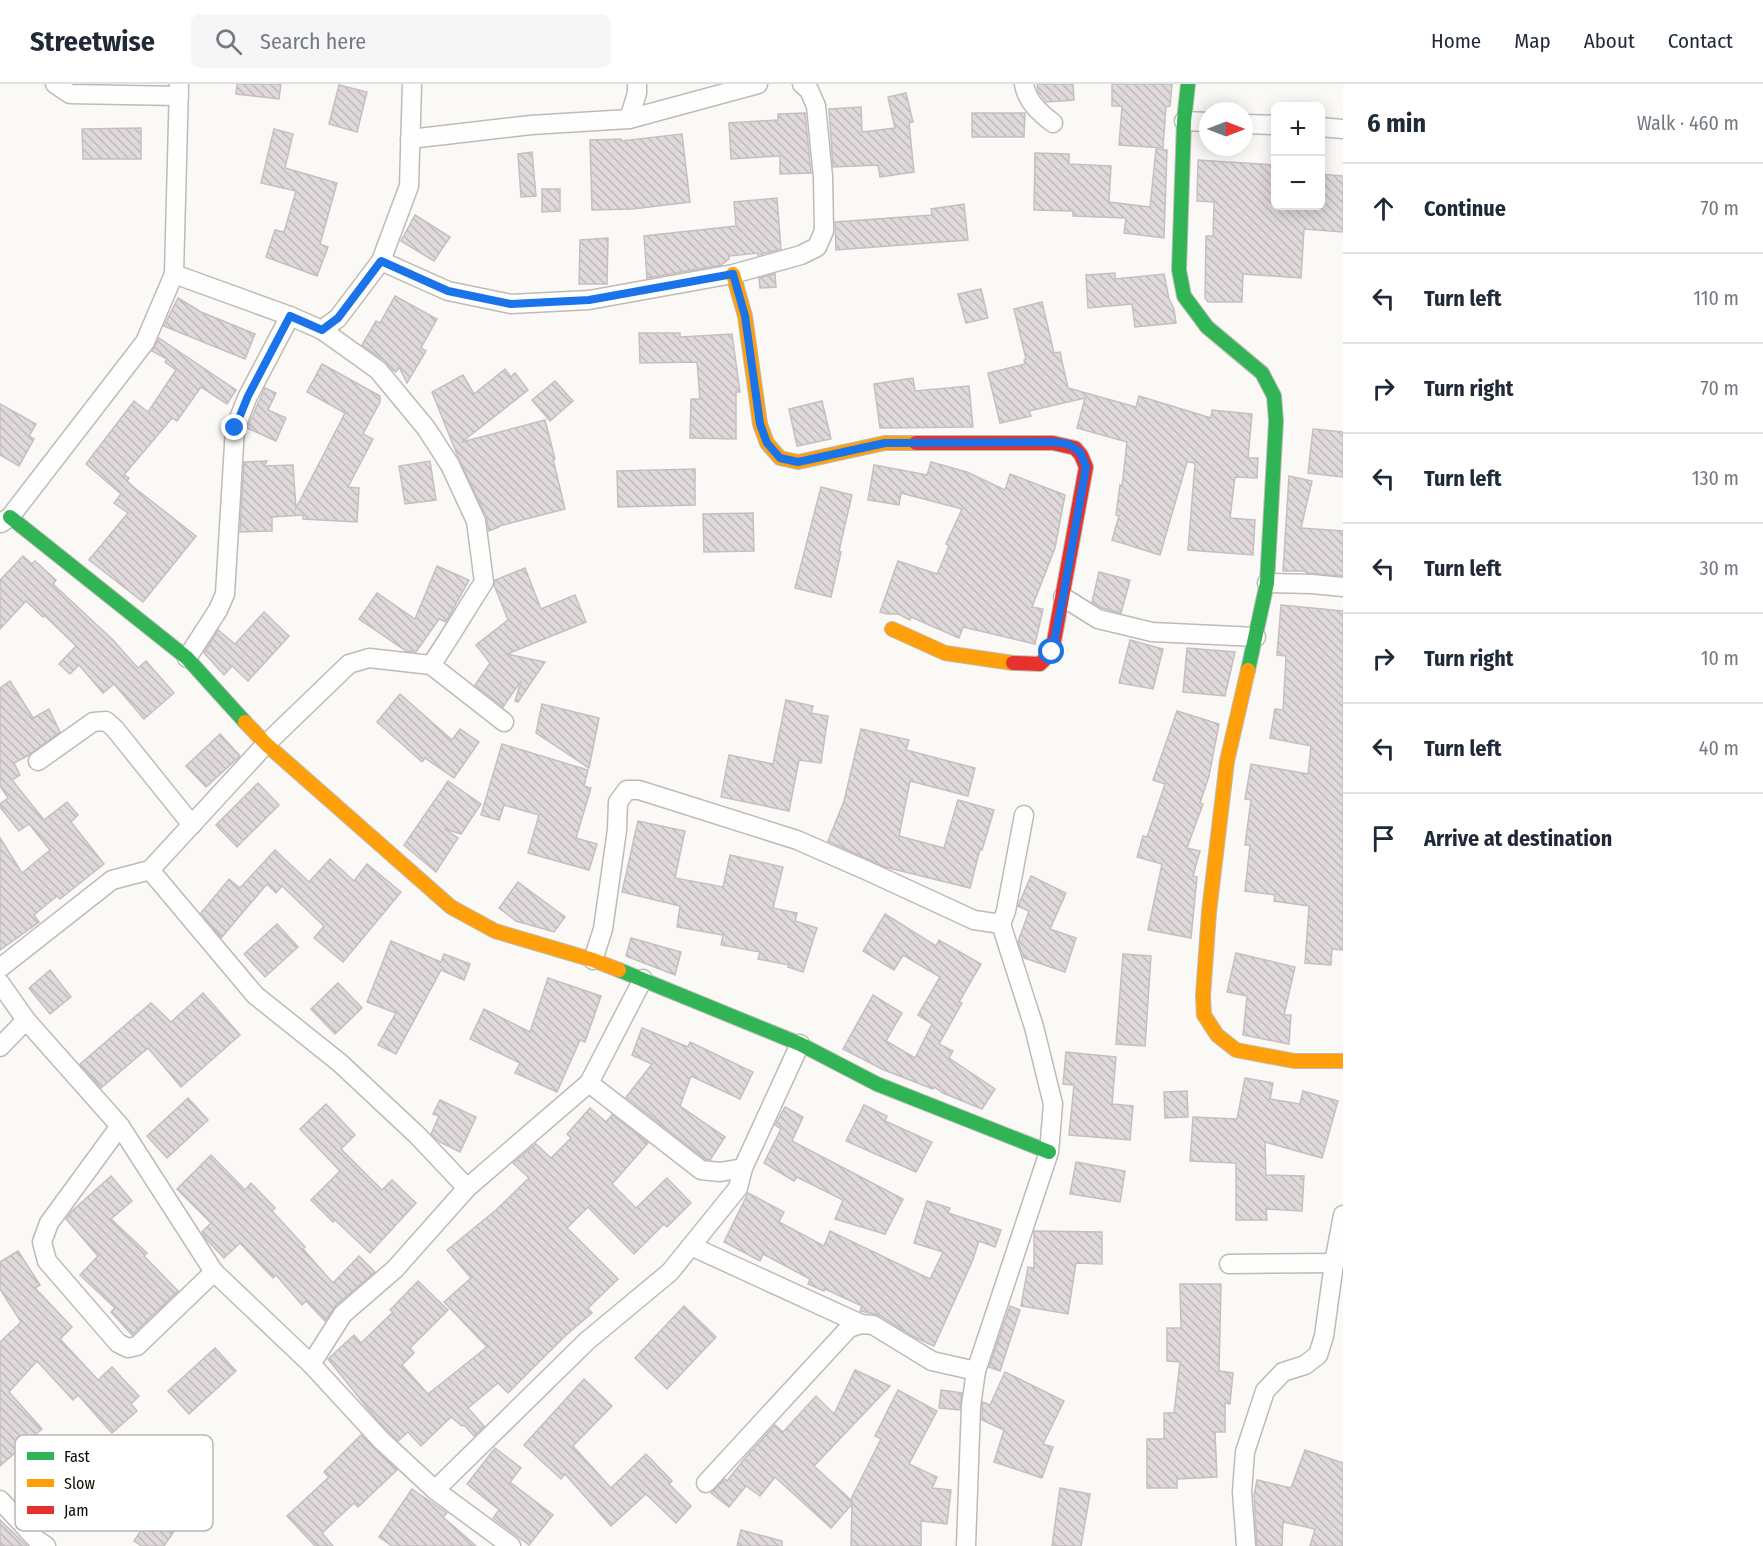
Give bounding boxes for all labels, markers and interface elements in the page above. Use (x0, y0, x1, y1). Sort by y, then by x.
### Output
search box (191, 14, 611, 68)
text: Streetwise (30, 25, 155, 58)
icon: search (212, 25, 245, 58)
text: Search here (260, 28, 366, 55)
text: Home (1431, 28, 1481, 54)
text: Map (1514, 28, 1551, 54)
text: About (1584, 28, 1635, 54)
text: Contact (1668, 28, 1733, 54)
north arrow (1199, 102, 1253, 156)
map controls (1271, 102, 1325, 210)
button: + (1271, 102, 1325, 156)
text: 6 min (1367, 108, 1426, 139)
text: Walk · 460 m (1637, 111, 1739, 135)
button: − (1271, 156, 1325, 210)
icon: ahead (1367, 192, 1400, 225)
text: Continue (1424, 195, 1506, 222)
text: 70 m (1701, 196, 1739, 220)
icon: left (1367, 282, 1400, 315)
text: Turn left (1424, 285, 1502, 312)
text: 110 m (1693, 286, 1739, 310)
icon: right (1367, 372, 1400, 405)
text: Turn right (1424, 375, 1513, 402)
text: 70 m (1701, 376, 1739, 400)
route end (221, 414, 247, 440)
icon: left (1367, 462, 1400, 495)
text: Turn left (1424, 465, 1502, 492)
text: 130 m (1692, 466, 1739, 490)
icon: left (1367, 552, 1400, 585)
text: Turn left (1424, 555, 1502, 582)
text: 30 m (1699, 556, 1739, 580)
route start (1038, 638, 1064, 664)
icon: right (1367, 642, 1400, 675)
text: Turn right (1424, 645, 1513, 672)
text: 10 m (1701, 646, 1739, 670)
icon: left (1367, 732, 1400, 765)
text: Turn left (1424, 735, 1502, 762)
text: 40 m (1699, 736, 1739, 760)
icon: arrive (1367, 822, 1400, 855)
text: Arrive at destination (1424, 825, 1612, 852)
legend (15, 1435, 213, 1531)
text: Fast (64, 1447, 91, 1466)
text: Slow (64, 1474, 95, 1493)
text: Jam (64, 1501, 89, 1520)

